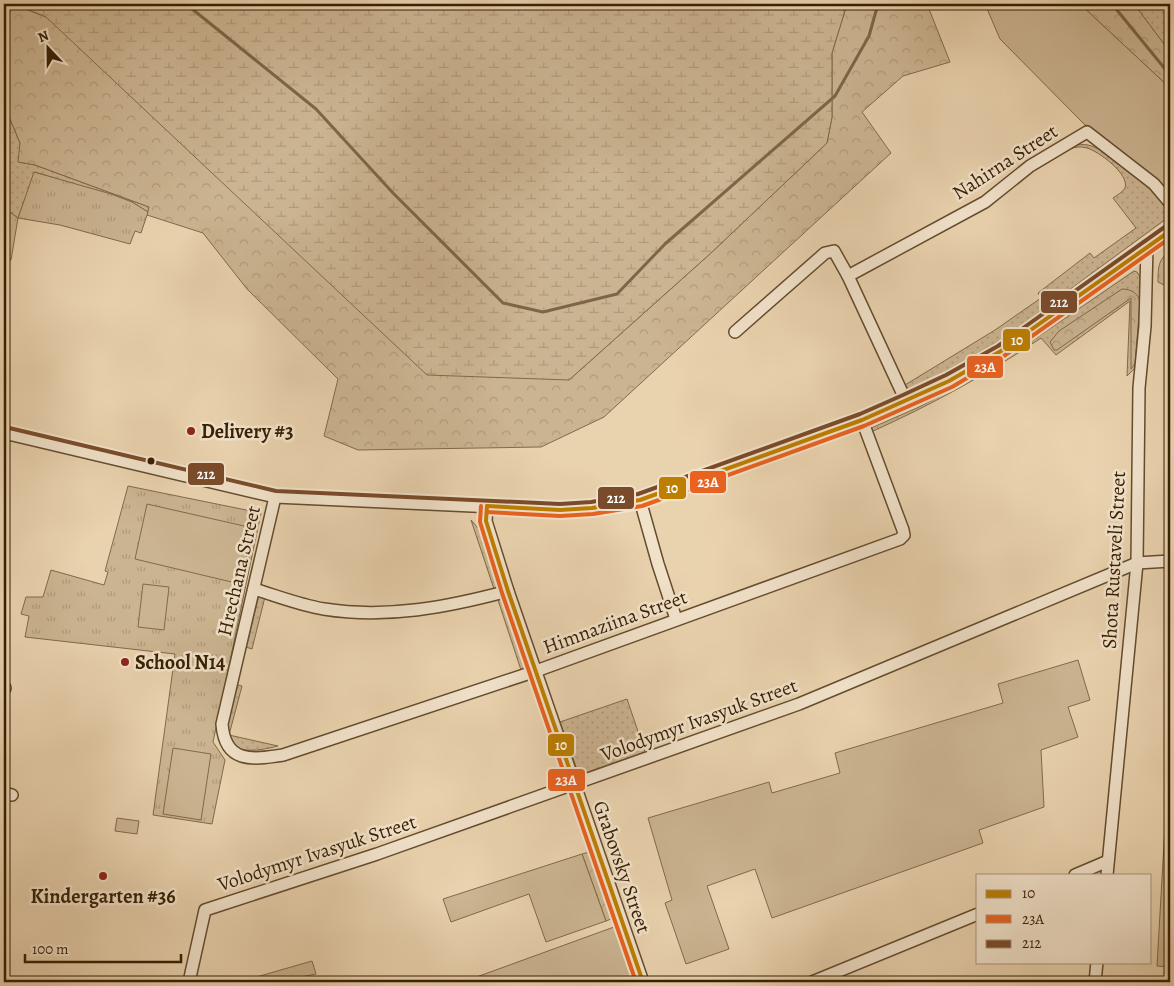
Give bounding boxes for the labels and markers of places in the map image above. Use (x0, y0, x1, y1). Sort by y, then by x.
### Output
place label: Delivery #3 (201, 418, 294, 445)
marker: Delivery #3 (185, 425, 197, 437)
unlabelled marker (146, 456, 156, 466)
place label: School N14 (135, 649, 226, 676)
marker: School N14 (119, 656, 131, 668)
marker: Kindergarten #36 (97, 870, 109, 882)
place label: Kindergarten #36 (30, 883, 176, 910)

